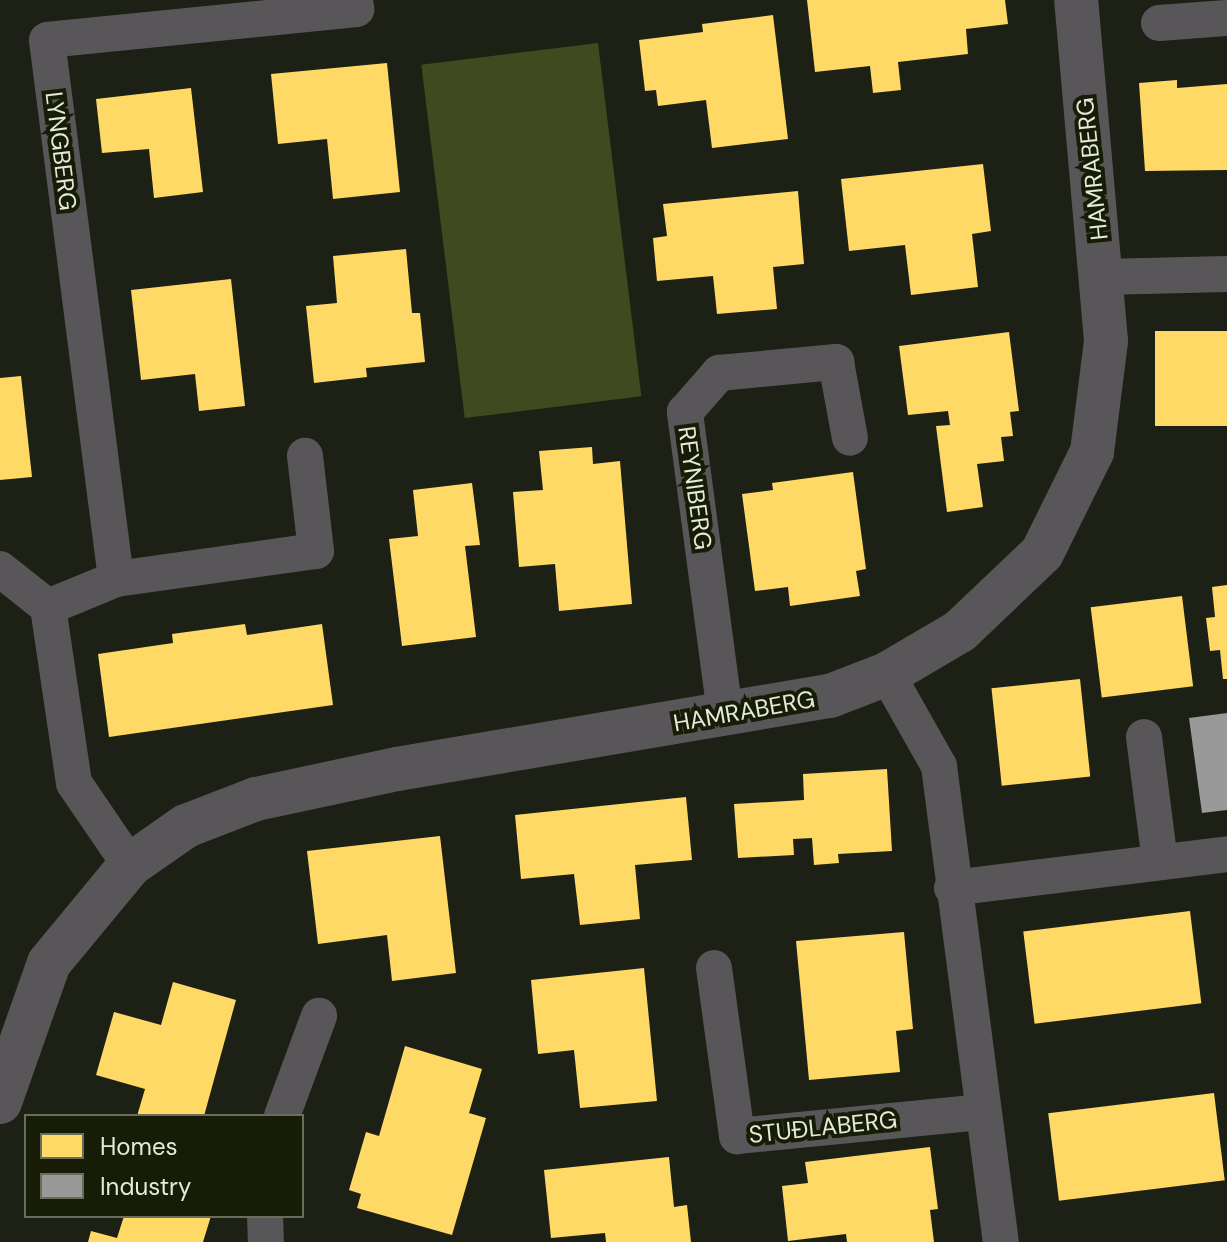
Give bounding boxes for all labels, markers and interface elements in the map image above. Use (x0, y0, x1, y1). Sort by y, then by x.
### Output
street label: LYNGBERG (39, 90, 83, 212)
street label: HAMRABERG (1070, 96, 1114, 242)
street label: REYNIBERG (672, 424, 718, 552)
street label: HAMRABERG (671, 684, 817, 738)
street label: STUÐLABERG (748, 1105, 898, 1149)
legend (24, 1114, 304, 1218)
text: Homes (100, 1131, 178, 1162)
text: Industry (100, 1171, 191, 1202)

